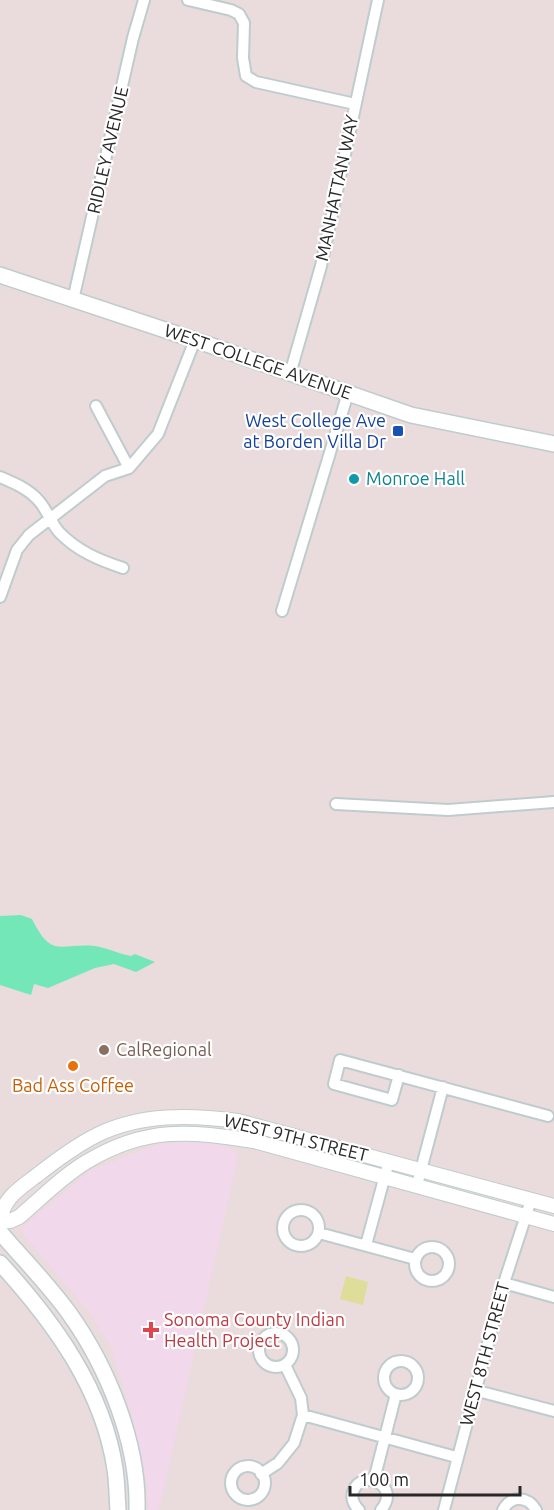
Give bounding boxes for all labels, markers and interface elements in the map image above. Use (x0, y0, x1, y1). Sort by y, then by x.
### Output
street label: RIDLEY AVENUE (83, 84, 131, 215)
street label: MANHATTAN WAY (311, 112, 361, 263)
street label: WEST COLLEGE AVENUE (162, 320, 355, 403)
place label: West College Ave at Borden Villa Dr (243, 410, 386, 451)
marker: West College Ave at Borden Villa Dr (391, 424, 405, 438)
place label: Monroe Hall (366, 468, 465, 488)
marker: Monroe Hall (347, 472, 361, 486)
place label: CalRegional (116, 1039, 212, 1059)
marker: CalRegional (97, 1043, 111, 1057)
marker: Bad Ass Coffee (66, 1059, 80, 1073)
place label: Bad Ass Coffee (12, 1075, 134, 1095)
street label: WEST 9TH STREET (222, 1109, 370, 1165)
street label: WEST 8TH STREET (455, 1280, 513, 1428)
place label: Sonoma County Indian Health Project (164, 1309, 345, 1350)
marker: Sonoma County Indian Health Project (142, 1321, 160, 1339)
scale bar (350, 1459, 520, 1497)
text: 100 m (359, 1469, 409, 1489)

